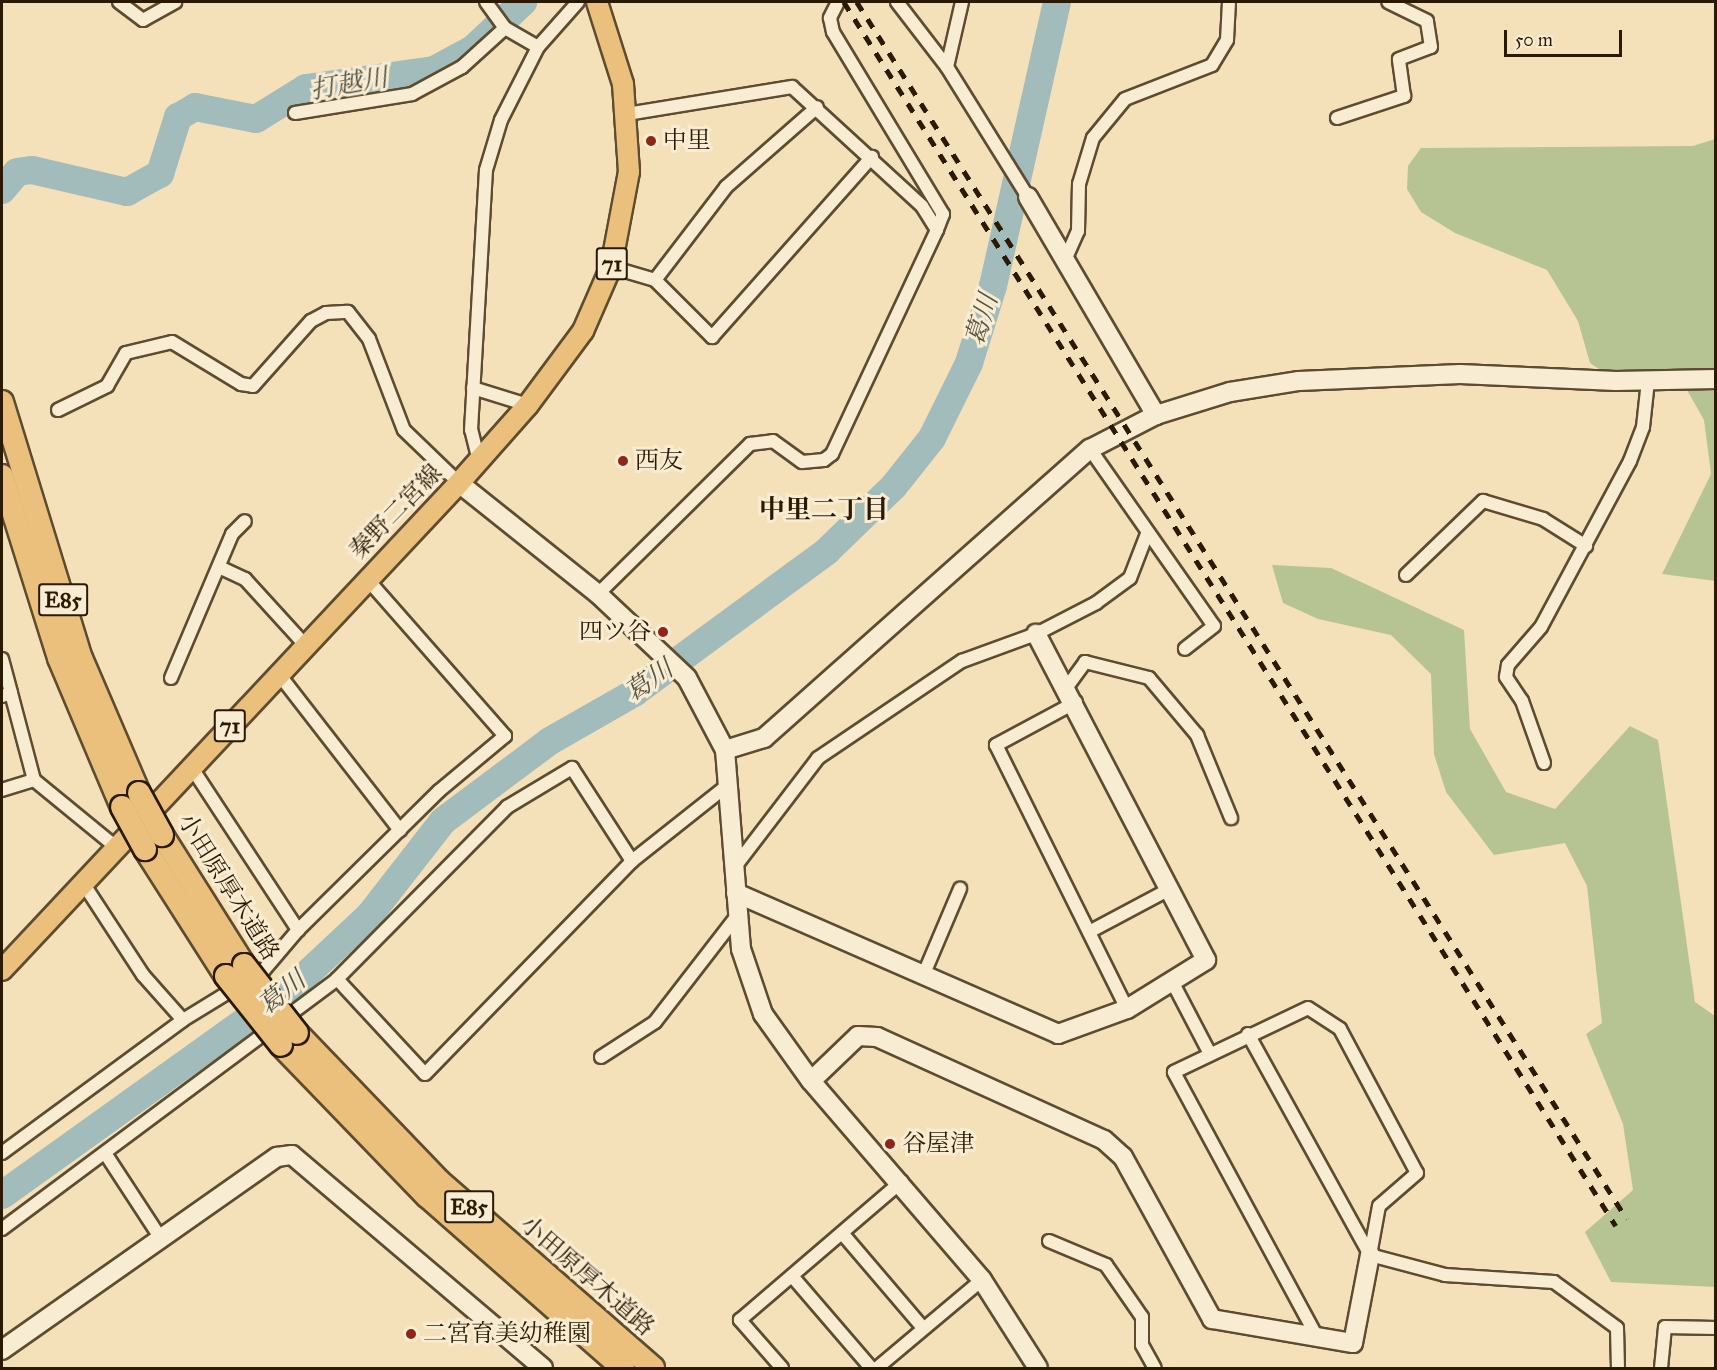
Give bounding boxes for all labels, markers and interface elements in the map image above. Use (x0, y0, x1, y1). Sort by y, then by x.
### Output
scale bar (1507, 18, 1626, 56)
text: 50 m (1515, 29, 1553, 51)
water label: 打越川 (308, 62, 390, 106)
place label: 中里 (663, 127, 711, 155)
marker: 中里 (644, 134, 658, 148)
road number: 71 (596, 245, 628, 283)
water label: 葛川 (959, 291, 1005, 349)
place label: 西友 (635, 447, 683, 475)
marker: 西友 (616, 454, 630, 468)
street label: 秦野二宮線 (344, 459, 448, 565)
district label: 中里二丁目 (759, 494, 889, 526)
road number: E85 (38, 581, 88, 619)
place label: 四ツ谷 (579, 618, 651, 646)
marker: 四ツ谷 (656, 625, 670, 639)
water label: 葛川 (619, 653, 679, 709)
road number: 71 (214, 707, 246, 745)
street label: 小田原厚木道路 (171, 808, 285, 966)
water label: 葛川 (252, 965, 312, 1021)
place label: 谷屋津 (902, 1130, 974, 1158)
marker: 谷屋津 (883, 1137, 897, 1151)
road number: E85 (444, 1188, 494, 1226)
street label: 小田原厚木道路 (514, 1210, 660, 1342)
place label: 二宮育美幼稚園 (423, 1320, 591, 1348)
marker: 二宮育美幼稚園 (404, 1327, 418, 1341)

